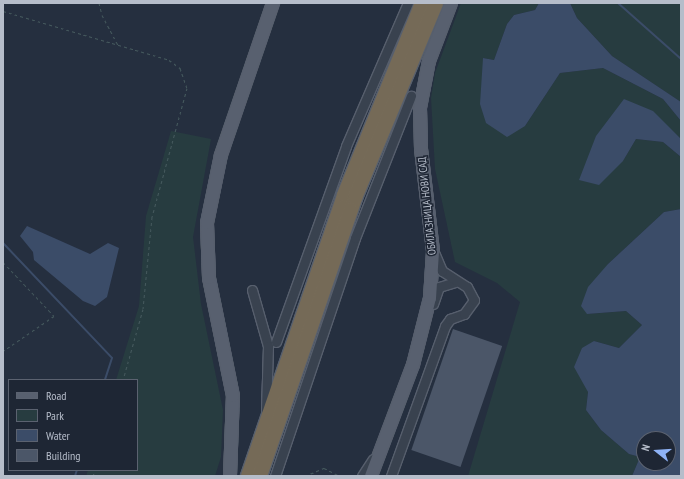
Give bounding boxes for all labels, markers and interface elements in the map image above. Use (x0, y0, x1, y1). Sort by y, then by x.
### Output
street label: ОБИЛАЗНИЦА НОВИ САД (415, 156, 439, 256)
legend (8, 379, 138, 471)
text: Road (46, 388, 66, 403)
text: Park (46, 408, 64, 423)
text: Water (46, 428, 70, 443)
north arrow (636, 431, 676, 471)
text: N (638, 443, 653, 453)
text: Building (46, 448, 81, 463)

